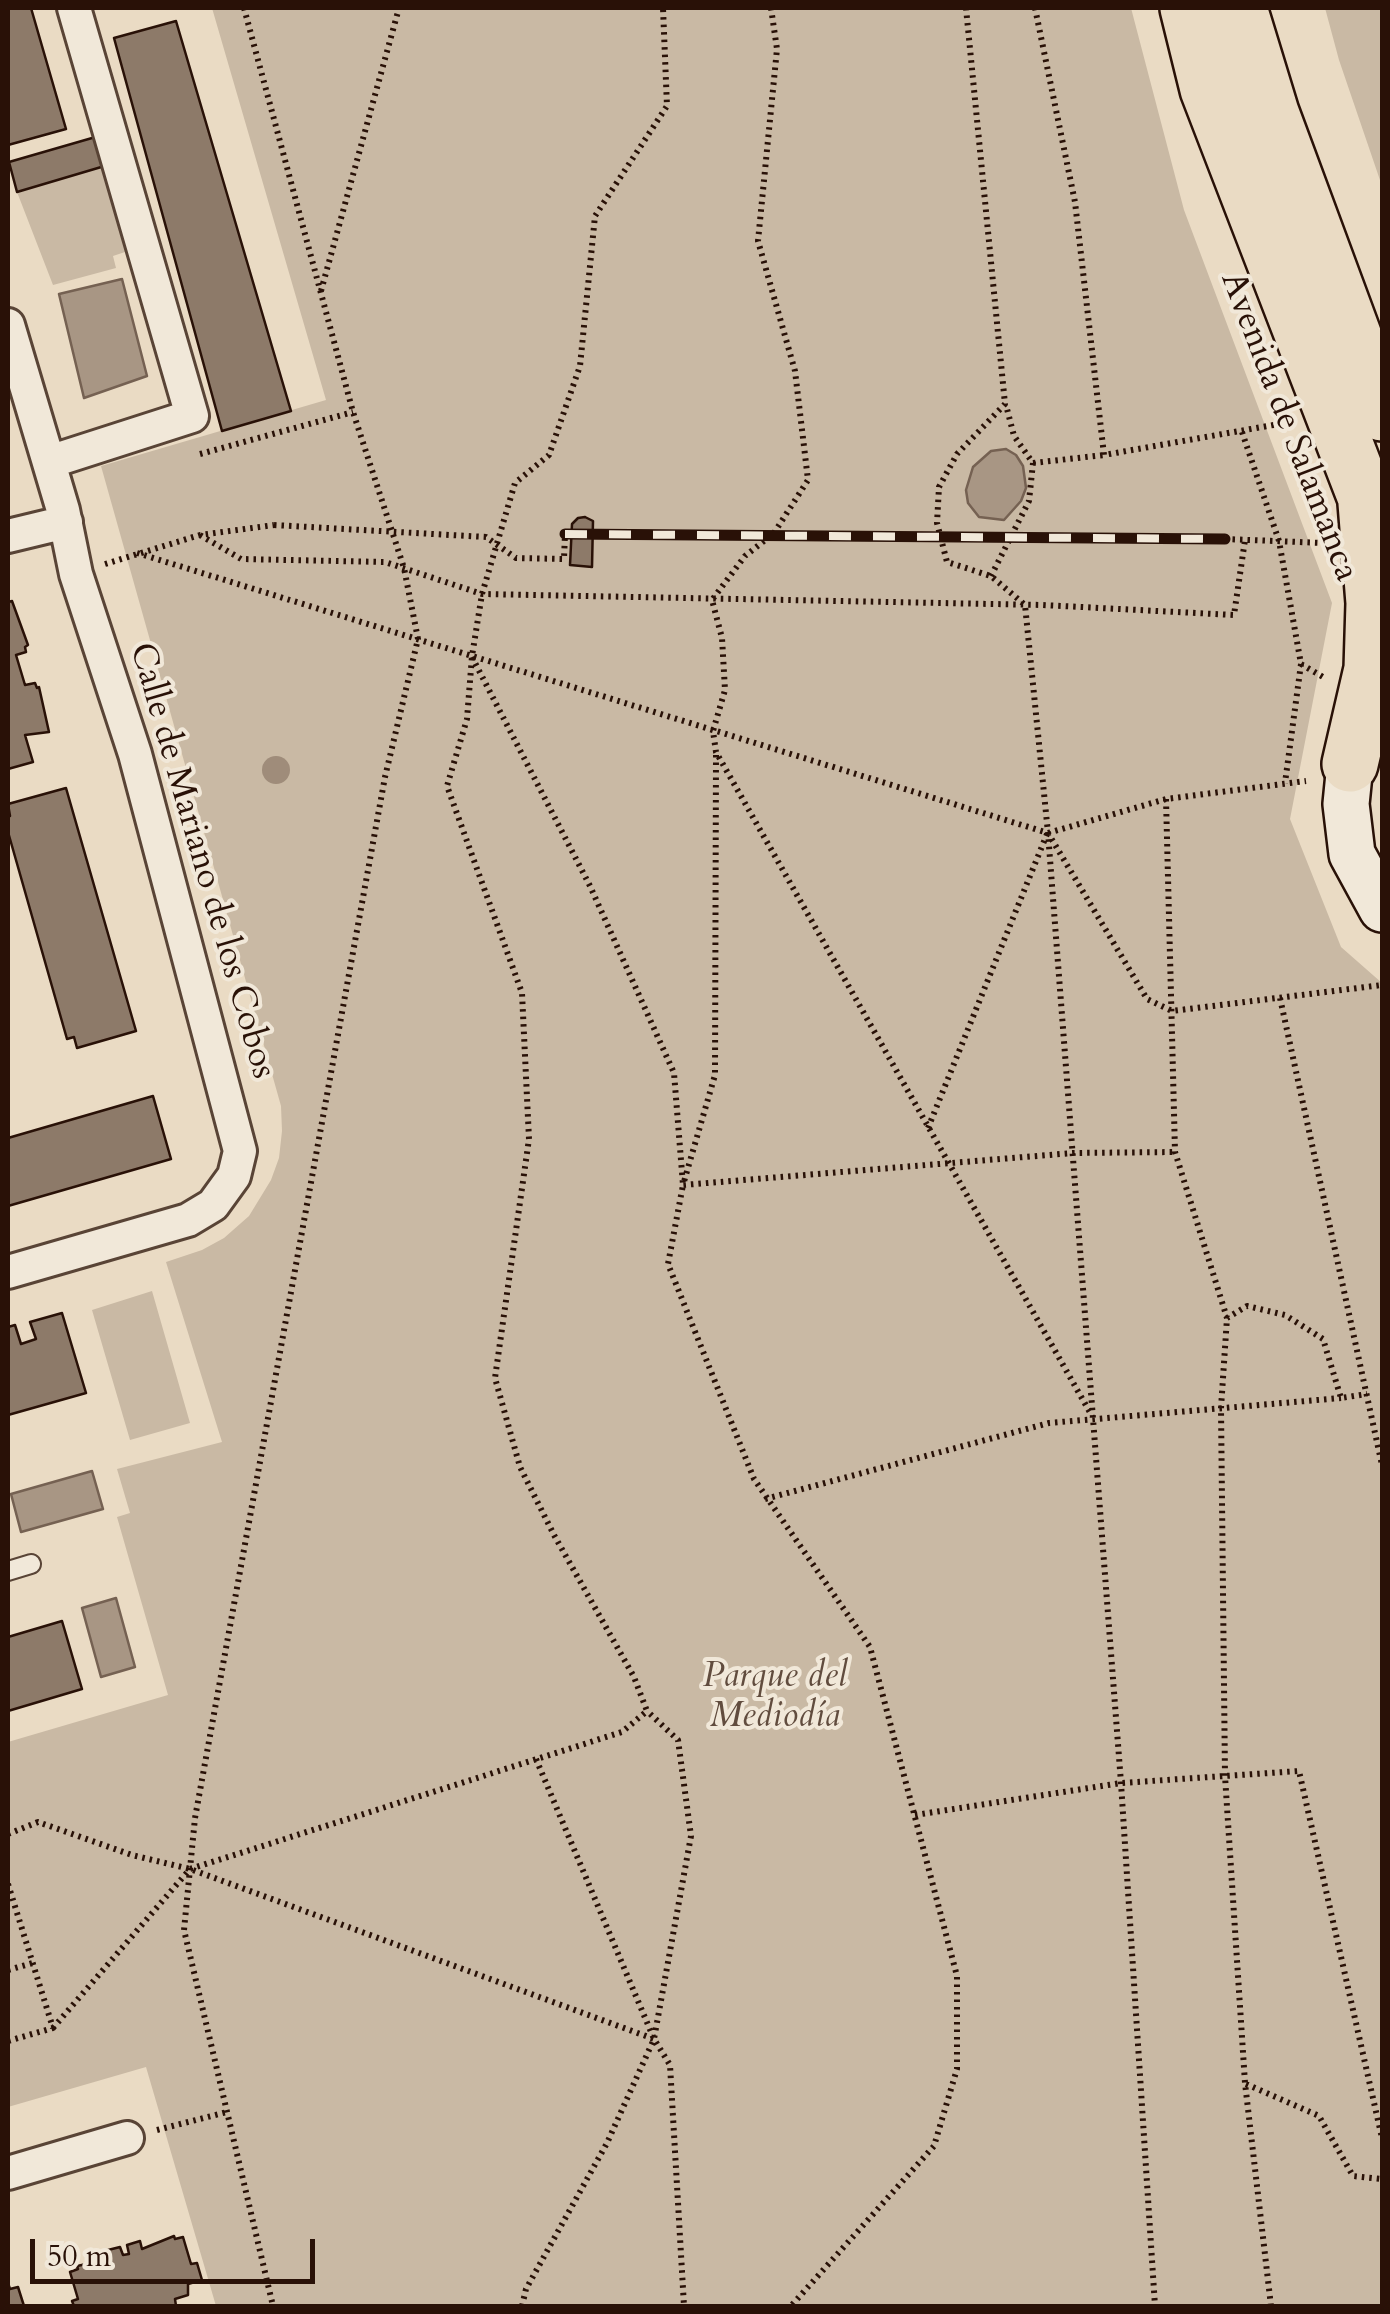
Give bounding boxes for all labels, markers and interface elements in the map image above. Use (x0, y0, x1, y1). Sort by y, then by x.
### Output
street label: Avenida de Salamanca (1210, 267, 1366, 587)
street label: Calle de Mariano de los Cobos (119, 639, 283, 1083)
park label: Parque del Mediodía (703, 1657, 847, 1739)
scale bar (35, 2219, 320, 2281)
text: 50 m (47, 2236, 111, 2277)

